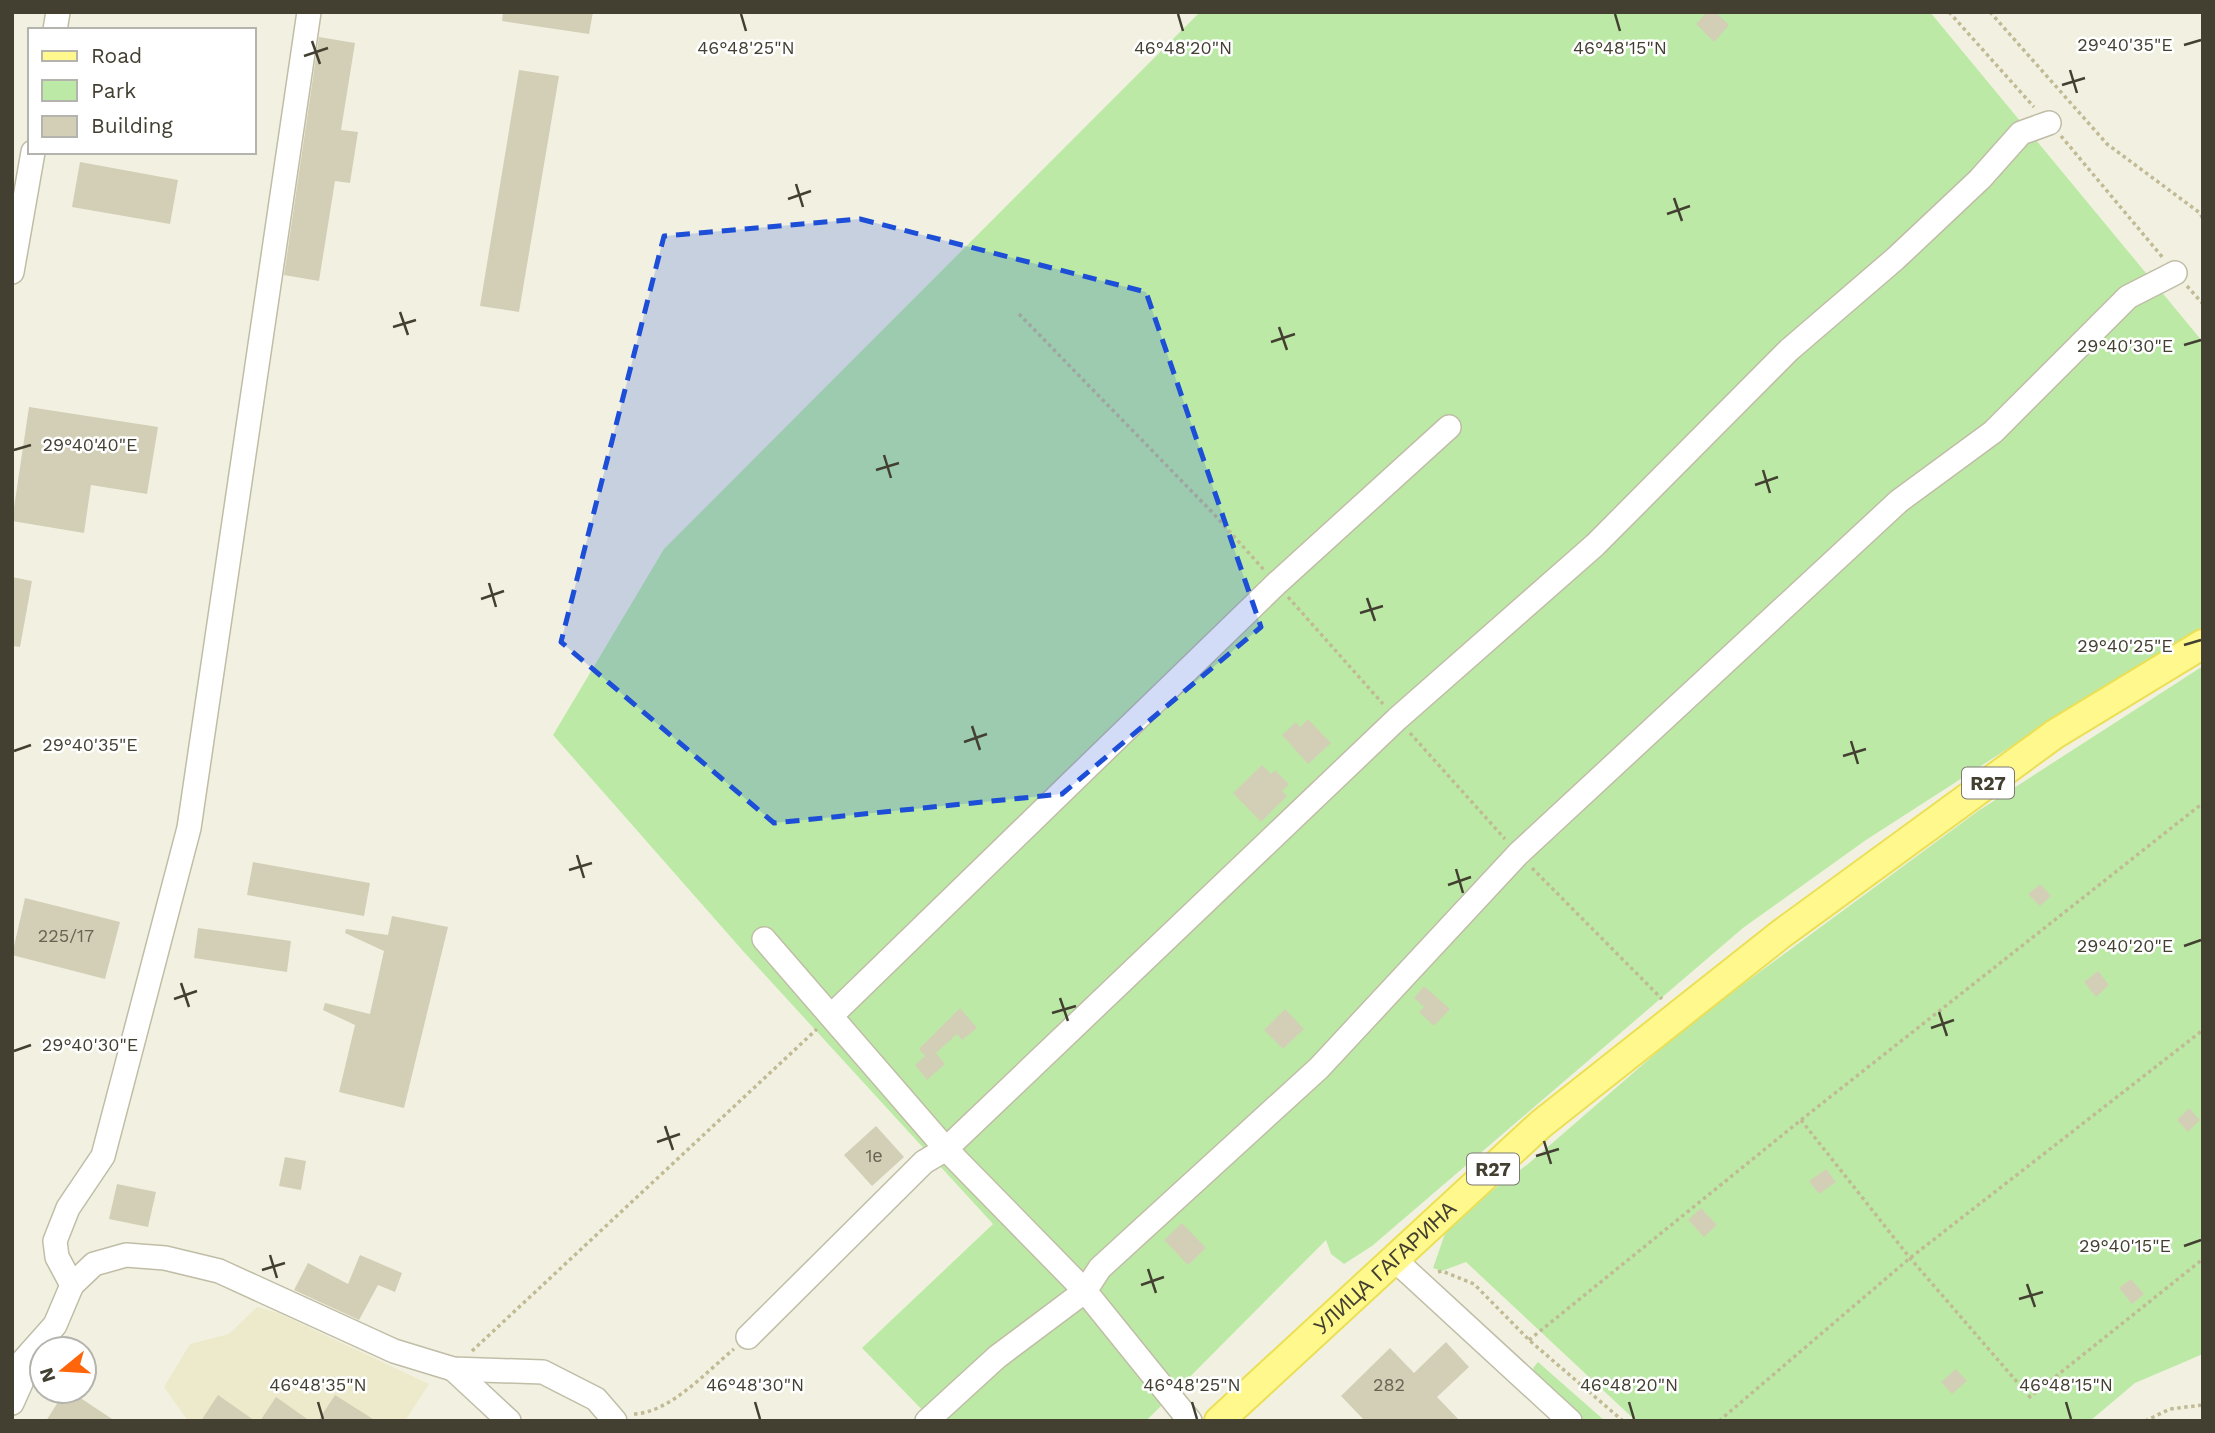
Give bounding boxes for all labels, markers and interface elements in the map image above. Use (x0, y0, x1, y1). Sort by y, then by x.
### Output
legend (28, 28, 256, 154)
text: 29°40'35"E (2077, 34, 2173, 55)
text: 46°48'25"N (697, 37, 795, 58)
text: 46°48'20"N (1134, 37, 1232, 58)
text: 46°48'15"N (1573, 37, 1667, 58)
text: Road (91, 43, 142, 68)
text: Park (91, 78, 136, 103)
text: Building (91, 113, 173, 138)
text: 29°40'30"E (2077, 335, 2173, 356)
text: 29°40'40"E (42, 434, 138, 455)
text: 29°40'25"E (2077, 635, 2173, 656)
text: 29°40'35"E (42, 734, 138, 755)
road number: R27 (1962, 768, 2014, 798)
house number: 225/17 (38, 925, 94, 946)
text: 29°40'20"E (2077, 935, 2173, 956)
text: 29°40'30"E (42, 1034, 138, 1055)
house number: 1е (865, 1145, 883, 1166)
road number: R27 (1467, 1154, 1519, 1184)
street label: УЛИЦА ГАГАРИНА (1308, 1196, 1461, 1339)
text: 29°40'15"E (2079, 1235, 2171, 1256)
north arrow (28, 1335, 98, 1405)
text: N (34, 1365, 60, 1385)
text: 46°48'35"N (269, 1374, 367, 1395)
text: 46°48'30"N (706, 1374, 804, 1395)
text: 46°48'25"N (1143, 1374, 1241, 1395)
house number: 282 (1373, 1374, 1405, 1395)
text: 46°48'20"N (1580, 1374, 1678, 1395)
text: 46°48'15"N (2019, 1374, 2113, 1395)

